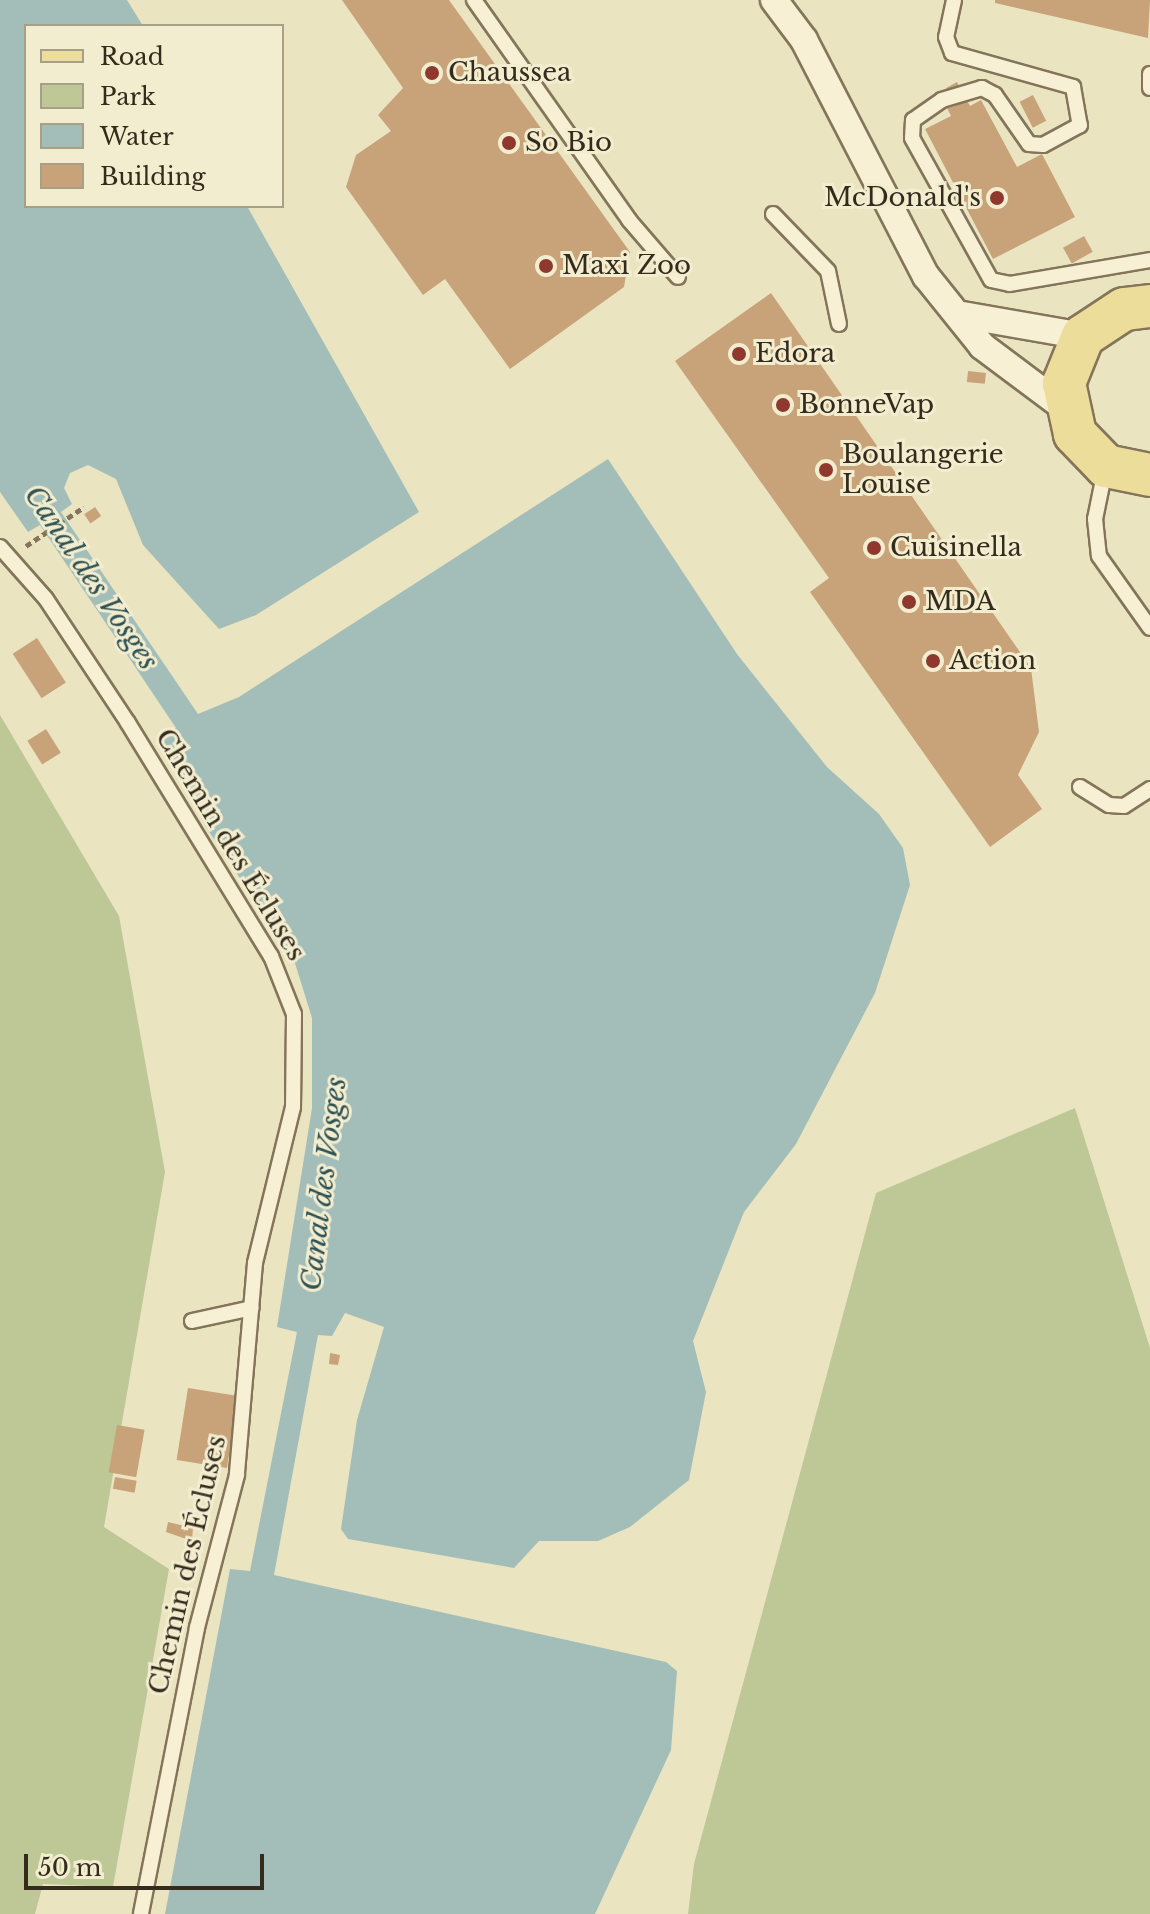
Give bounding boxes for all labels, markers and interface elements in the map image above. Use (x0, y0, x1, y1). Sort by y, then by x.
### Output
legend (24, 24, 284, 208)
text: Road (100, 42, 164, 71)
place label: Chaussea (448, 57, 571, 89)
marker: Chaussea (423, 64, 441, 82)
text: Park (100, 82, 156, 111)
text: Water (100, 122, 174, 151)
place label: So Bio (525, 127, 612, 159)
marker: So Bio (500, 134, 518, 152)
text: Building (100, 162, 206, 191)
place label: McDonald's (824, 182, 981, 214)
marker: McDonald's (988, 189, 1006, 207)
place label: Maxi Zoo (562, 250, 691, 282)
marker: Maxi Zoo (537, 257, 555, 275)
place label: Edora (755, 338, 835, 370)
marker: Edora (730, 345, 748, 363)
place label: BonneVap (799, 389, 934, 421)
marker: BonneVap (774, 396, 792, 414)
place label: Boulangerie Louise (842, 439, 1004, 500)
marker: Boulangerie Louise (817, 461, 835, 479)
water label: Canal des Vosges (17, 479, 165, 677)
place label: Cuisinella (890, 532, 1022, 564)
marker: Cuisinella (865, 539, 883, 557)
place label: MDA (925, 586, 996, 618)
marker: MDA (900, 593, 918, 611)
place label: Action (949, 645, 1036, 677)
marker: Action (924, 652, 942, 670)
street label: Chemin des Écluses (148, 724, 312, 966)
water label: Canal des Vosges (294, 1075, 354, 1293)
street label: Chemin des Écluses (143, 1433, 233, 1697)
scale bar (28, 1838, 268, 1888)
text: 50 m (38, 1853, 101, 1882)

